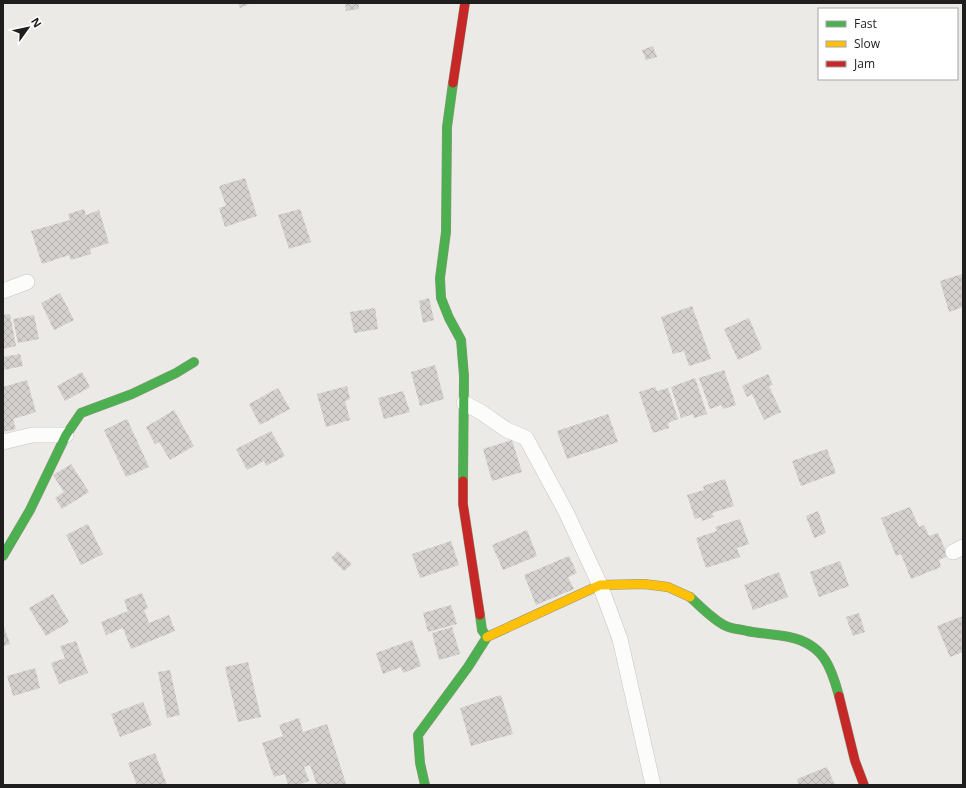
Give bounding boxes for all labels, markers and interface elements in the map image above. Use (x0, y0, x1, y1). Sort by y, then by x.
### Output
north arrow (8, 8, 48, 48)
legend (818, 8, 958, 80)
text: N (28, 14, 46, 30)
text: Fast (854, 15, 877, 32)
text: Slow (854, 35, 881, 52)
text: Jam (853, 55, 875, 72)

